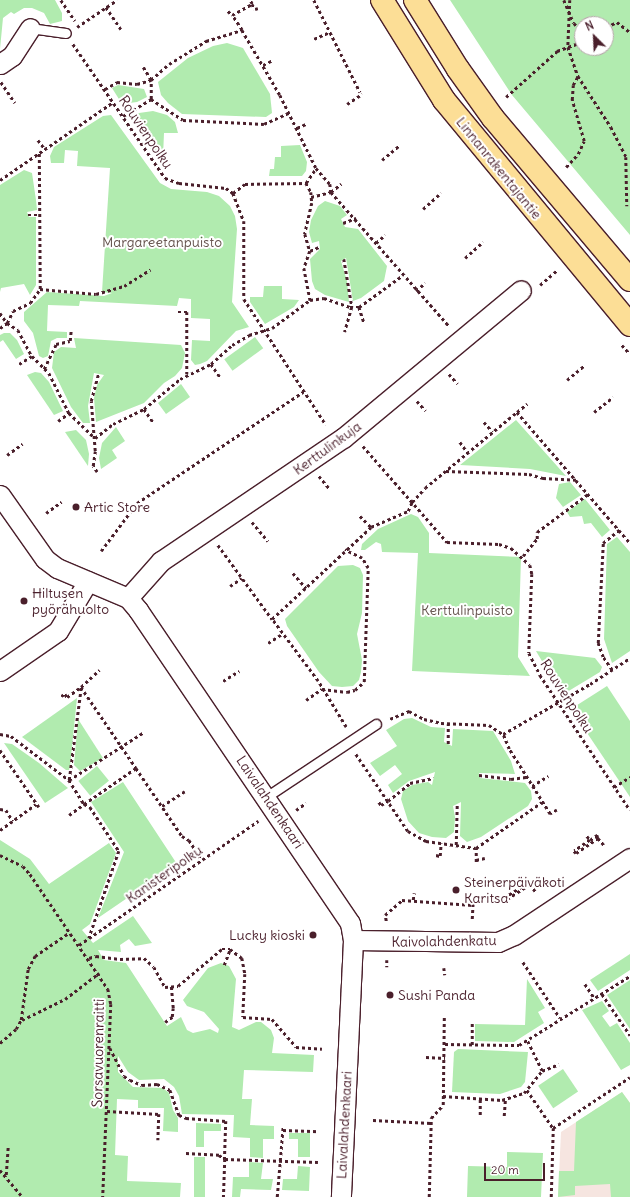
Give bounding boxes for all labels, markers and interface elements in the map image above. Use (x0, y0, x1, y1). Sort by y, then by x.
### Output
north arrow (574, 16, 614, 56)
text: N (583, 18, 596, 34)
street label: Rouvienpolku (115, 92, 177, 172)
street label: Linnanrakentajantie (453, 114, 545, 222)
park label: Margareetanpuisto (102, 234, 222, 250)
street label: Kerttulinkuja (290, 418, 364, 478)
place label: Artic Store (84, 499, 150, 515)
marker: Artic Store (71, 502, 81, 512)
place label: Hiltusen pyörähuolto (32, 585, 109, 618)
marker: Hiltusen pyörähuolto (19, 596, 29, 606)
park label: Kerttulinpuisto (421, 602, 513, 618)
street label: Rouvienpolku (537, 656, 597, 736)
street label: Laivalahdenkaari (233, 752, 307, 852)
street label: Kanisteripolku (123, 841, 205, 907)
place label: Steinerpäiväkoti Karitsa (464, 874, 565, 906)
marker: Steinerpäiväkoti Karitsa (451, 885, 461, 895)
place label: Lucky kioski (229, 927, 305, 943)
marker: Lucky kioski (308, 930, 318, 940)
street label: Kaivolahdenkatu (391, 932, 497, 950)
place label: Sushi Panda (398, 987, 475, 1003)
marker: Sushi Panda (385, 990, 395, 1000)
street label: Sorsavuorenraitti (89, 999, 107, 1107)
street label: Laivalahdenkaari (333, 1071, 355, 1179)
scale bar (486, 1155, 547, 1181)
text: 20 m (491, 1162, 519, 1177)

